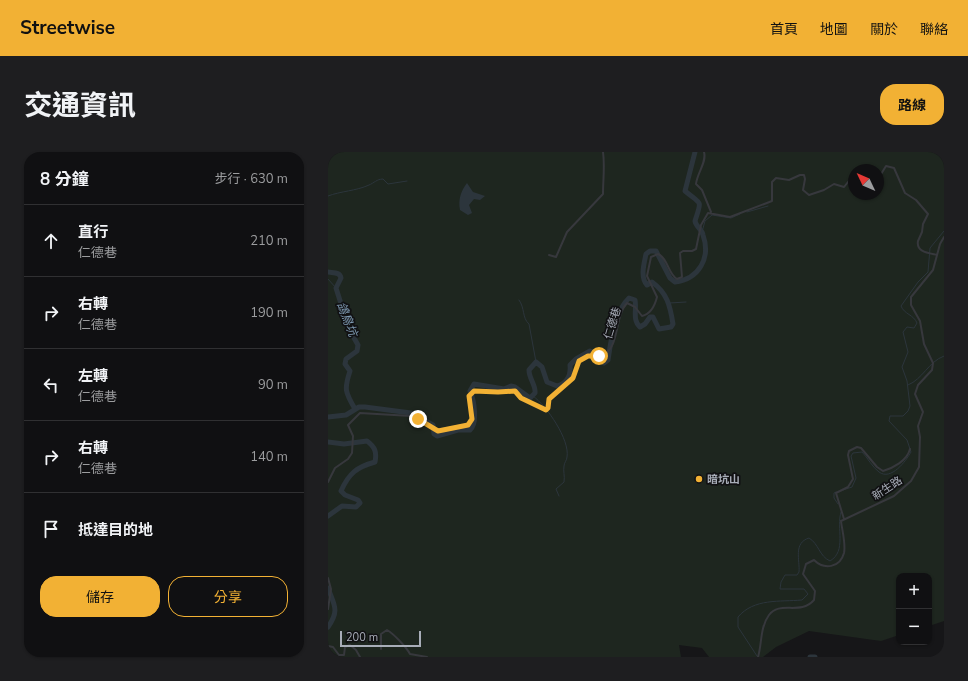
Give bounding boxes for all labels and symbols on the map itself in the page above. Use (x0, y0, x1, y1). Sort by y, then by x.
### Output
north arrow (848, 164, 884, 200)
water label: 鴿鳥坑 (333, 299, 362, 341)
street label: 仁德巷 (600, 305, 624, 341)
route start (590, 347, 608, 365)
route end (409, 410, 427, 428)
place label: 暗坑山 (707, 472, 740, 487)
street label: 新生路 (869, 473, 905, 504)
marker: 暗坑山 (694, 474, 704, 484)
scale bar (340, 629, 421, 648)

